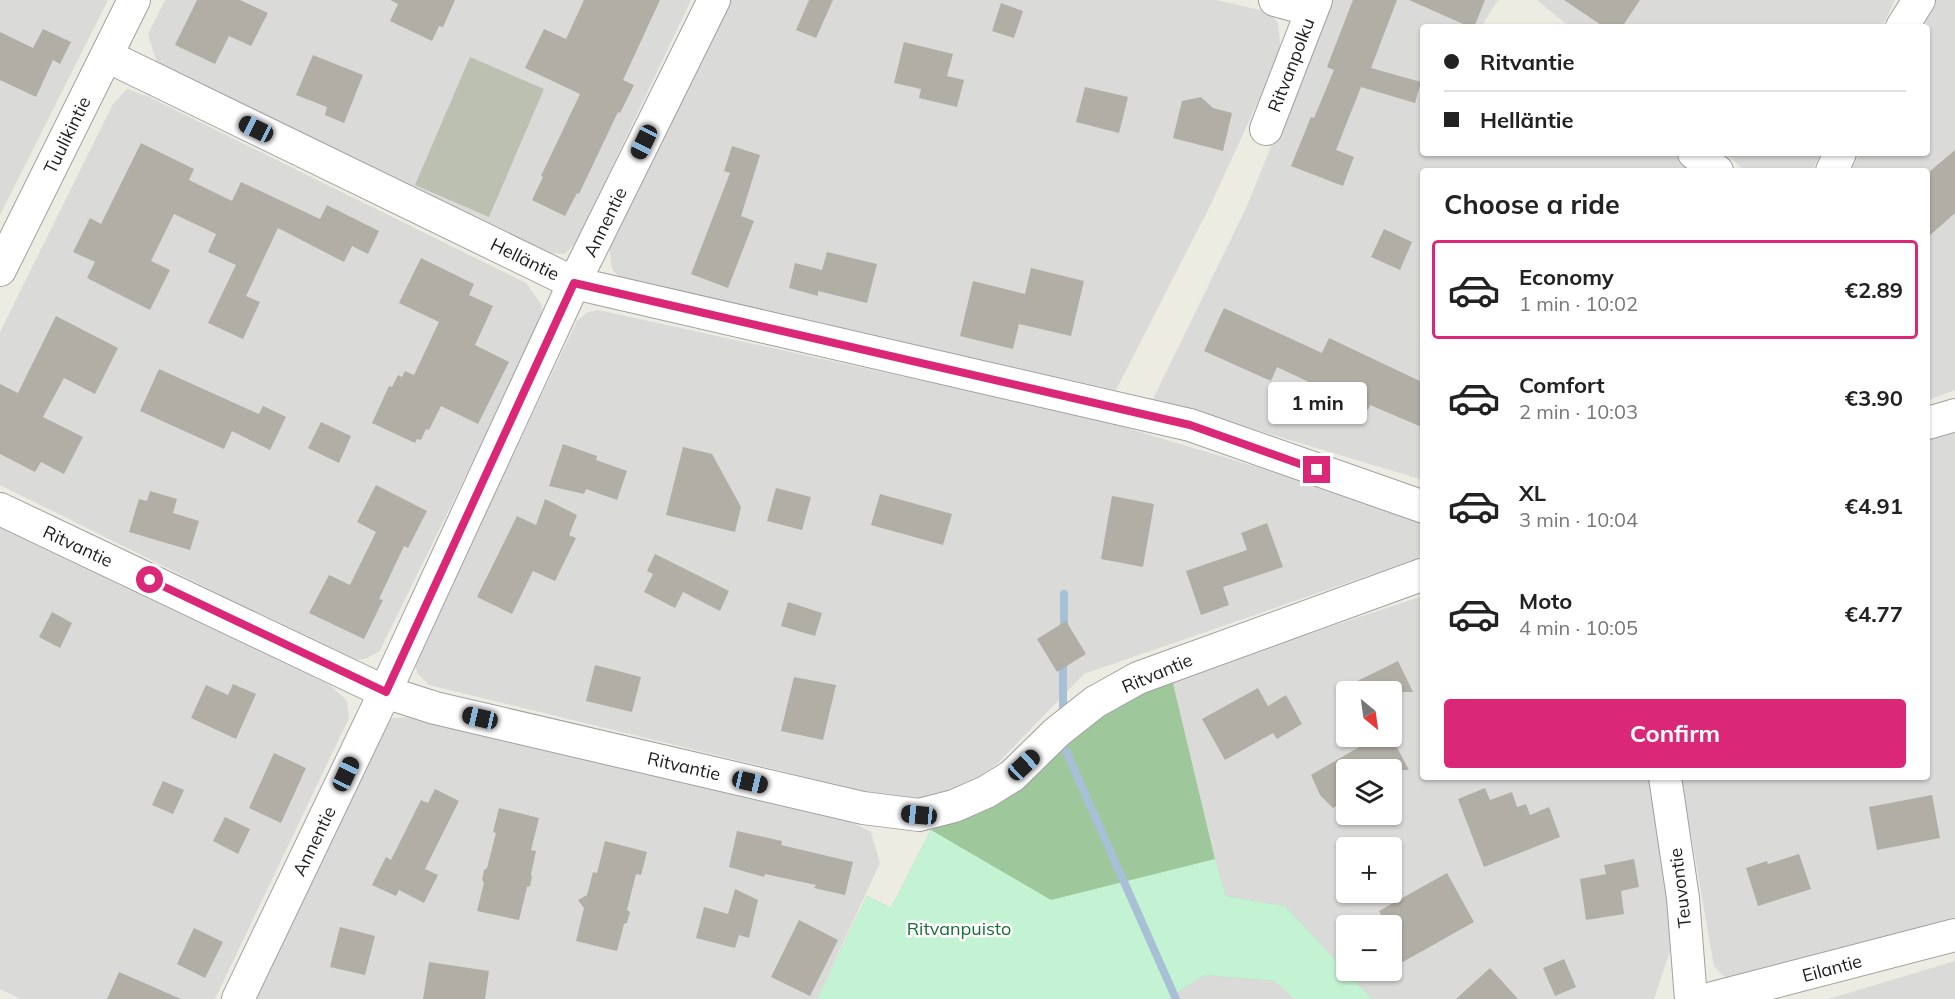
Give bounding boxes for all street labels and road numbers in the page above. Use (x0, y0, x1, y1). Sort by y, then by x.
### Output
street label: Ritvanpolku (1263, 15, 1319, 115)
street label: Tuulikintie (38, 92, 96, 178)
street label: Annentie (578, 183, 632, 261)
street label: Helläntie (487, 232, 563, 286)
street label: Ritvantie (39, 520, 117, 572)
street label: Ritvantie (1118, 648, 1196, 698)
street label: Ritvantie (645, 746, 723, 786)
street label: Annentie (287, 802, 341, 880)
street label: Teuvontie (1664, 847, 1696, 929)
street label: Eilantie (1800, 949, 1864, 987)

